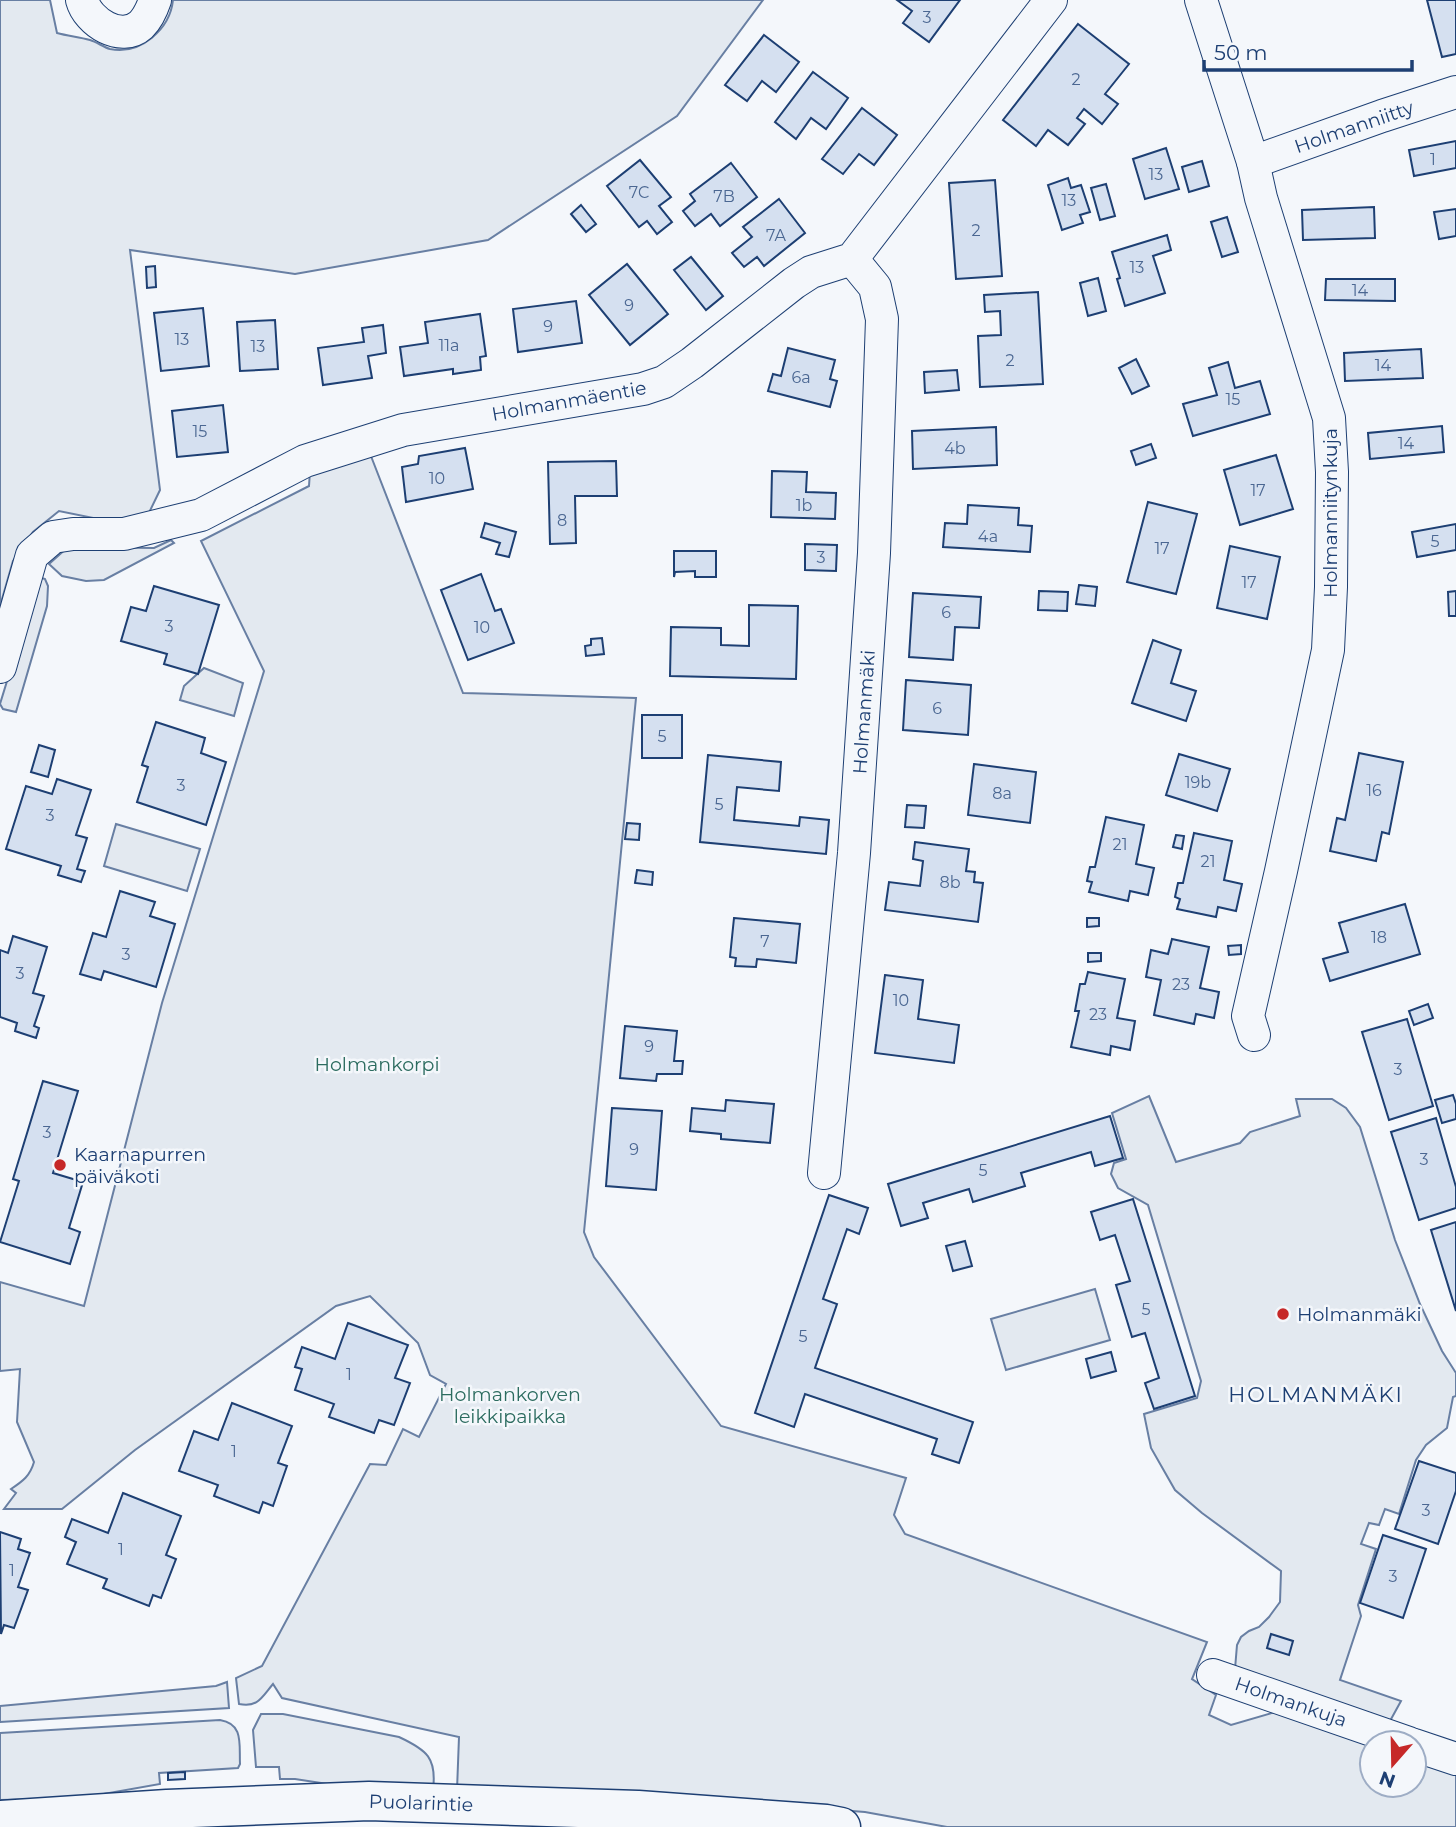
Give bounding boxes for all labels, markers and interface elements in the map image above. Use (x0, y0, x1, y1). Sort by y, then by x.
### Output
house number: 3 (922, 8, 932, 27)
scale bar (1204, 28, 1412, 72)
text: 50 m (1214, 40, 1268, 65)
house number: 2 (1071, 70, 1081, 89)
street label: Holmanniitty (1291, 96, 1417, 158)
house number: 1 (1430, 150, 1436, 169)
house number: 13 (1149, 165, 1163, 184)
house number: 7C (629, 183, 649, 202)
house number: 7B (713, 187, 735, 206)
house number: 13 (1062, 191, 1076, 210)
house number: 2 (971, 221, 981, 240)
house number: 7A (766, 226, 786, 245)
house number: 13 (1130, 258, 1144, 277)
house number: 14 (1352, 281, 1369, 300)
house number: 9 (624, 296, 634, 315)
house number: 9 (543, 317, 553, 336)
house number: 13 (175, 330, 189, 349)
house number: 11a (439, 336, 460, 355)
house number: 13 (251, 337, 265, 356)
house number: 2 (1005, 351, 1015, 370)
house number: 14 (1375, 356, 1392, 375)
house number: 6a (791, 368, 811, 387)
street label: Holmanmäentie (490, 376, 648, 426)
house number: 15 (1226, 390, 1240, 409)
house number: 15 (193, 422, 207, 441)
street label: Holmanniitynkuja (1319, 428, 1342, 598)
house number: 14 (1398, 434, 1415, 453)
house number: 4b (944, 439, 966, 458)
house number: 10 (429, 469, 445, 488)
house number: 17 (1250, 481, 1266, 500)
house number: 1b (796, 496, 812, 515)
house number: 8 (557, 511, 567, 530)
house number: 4a (978, 527, 998, 546)
house number: 5 (1430, 532, 1440, 551)
house number: 17 (1154, 539, 1170, 558)
house number: 3 (816, 548, 826, 567)
house number: 17 (1241, 573, 1257, 592)
house number: 6 (941, 603, 951, 622)
house number: 3 (164, 617, 174, 636)
house number: 10 (474, 618, 490, 637)
street label: Holmanmäki (848, 649, 880, 775)
house number: 6 (932, 699, 942, 718)
house number: 5 (657, 727, 667, 746)
house number: 19b (1185, 773, 1211, 792)
house number: 3 (176, 776, 186, 795)
house number: 16 (1366, 781, 1382, 800)
house number: 8a (992, 784, 1012, 803)
house number: 5 (714, 795, 724, 814)
house number: 3 (45, 806, 55, 825)
house number: 21 (1113, 835, 1127, 854)
house number: 21 (1201, 852, 1215, 871)
house number: 8b (939, 873, 961, 892)
house number: 18 (1371, 928, 1387, 947)
house number: 7 (760, 932, 770, 951)
house number: 3 (121, 945, 131, 964)
house number: 3 (15, 964, 25, 983)
house number: 23 (1172, 975, 1190, 994)
house number: 10 (893, 991, 909, 1010)
house number: 23 (1089, 1005, 1107, 1024)
house number: 9 (644, 1037, 654, 1056)
park label: Holmankorpi (314, 1053, 440, 1076)
house number: 3 (1393, 1060, 1403, 1079)
house number: 3 (42, 1123, 52, 1142)
house number: 9 (629, 1140, 639, 1159)
place label: Kaarnapurren päiväkoti (74, 1143, 206, 1188)
house number: 3 (1419, 1150, 1429, 1169)
marker: Kaarnapurren päiväkoti (52, 1157, 68, 1173)
house number: 5 (978, 1161, 988, 1180)
house number: 5 (1141, 1300, 1151, 1319)
place label: Holmanmäki (1297, 1303, 1422, 1326)
marker: Holmanmäki (1275, 1306, 1291, 1322)
house number: 5 (798, 1327, 808, 1346)
house number: 1 (346, 1365, 352, 1384)
district label: HOLMANMÄKI (1228, 1382, 1404, 1407)
park label: Holmankorven leikkipaikka (439, 1383, 581, 1428)
house number: 1 (231, 1442, 237, 1461)
house number: 3 (1421, 1501, 1431, 1520)
house number: 1 (118, 1540, 124, 1559)
house number: 1 (9, 1561, 15, 1580)
house number: 3 (1388, 1567, 1398, 1586)
street label: Holmankuja (1232, 1672, 1350, 1732)
north arrow (1358, 1729, 1428, 1799)
text: N (1376, 1766, 1399, 1793)
street label: Puolarintie (368, 1790, 474, 1816)

